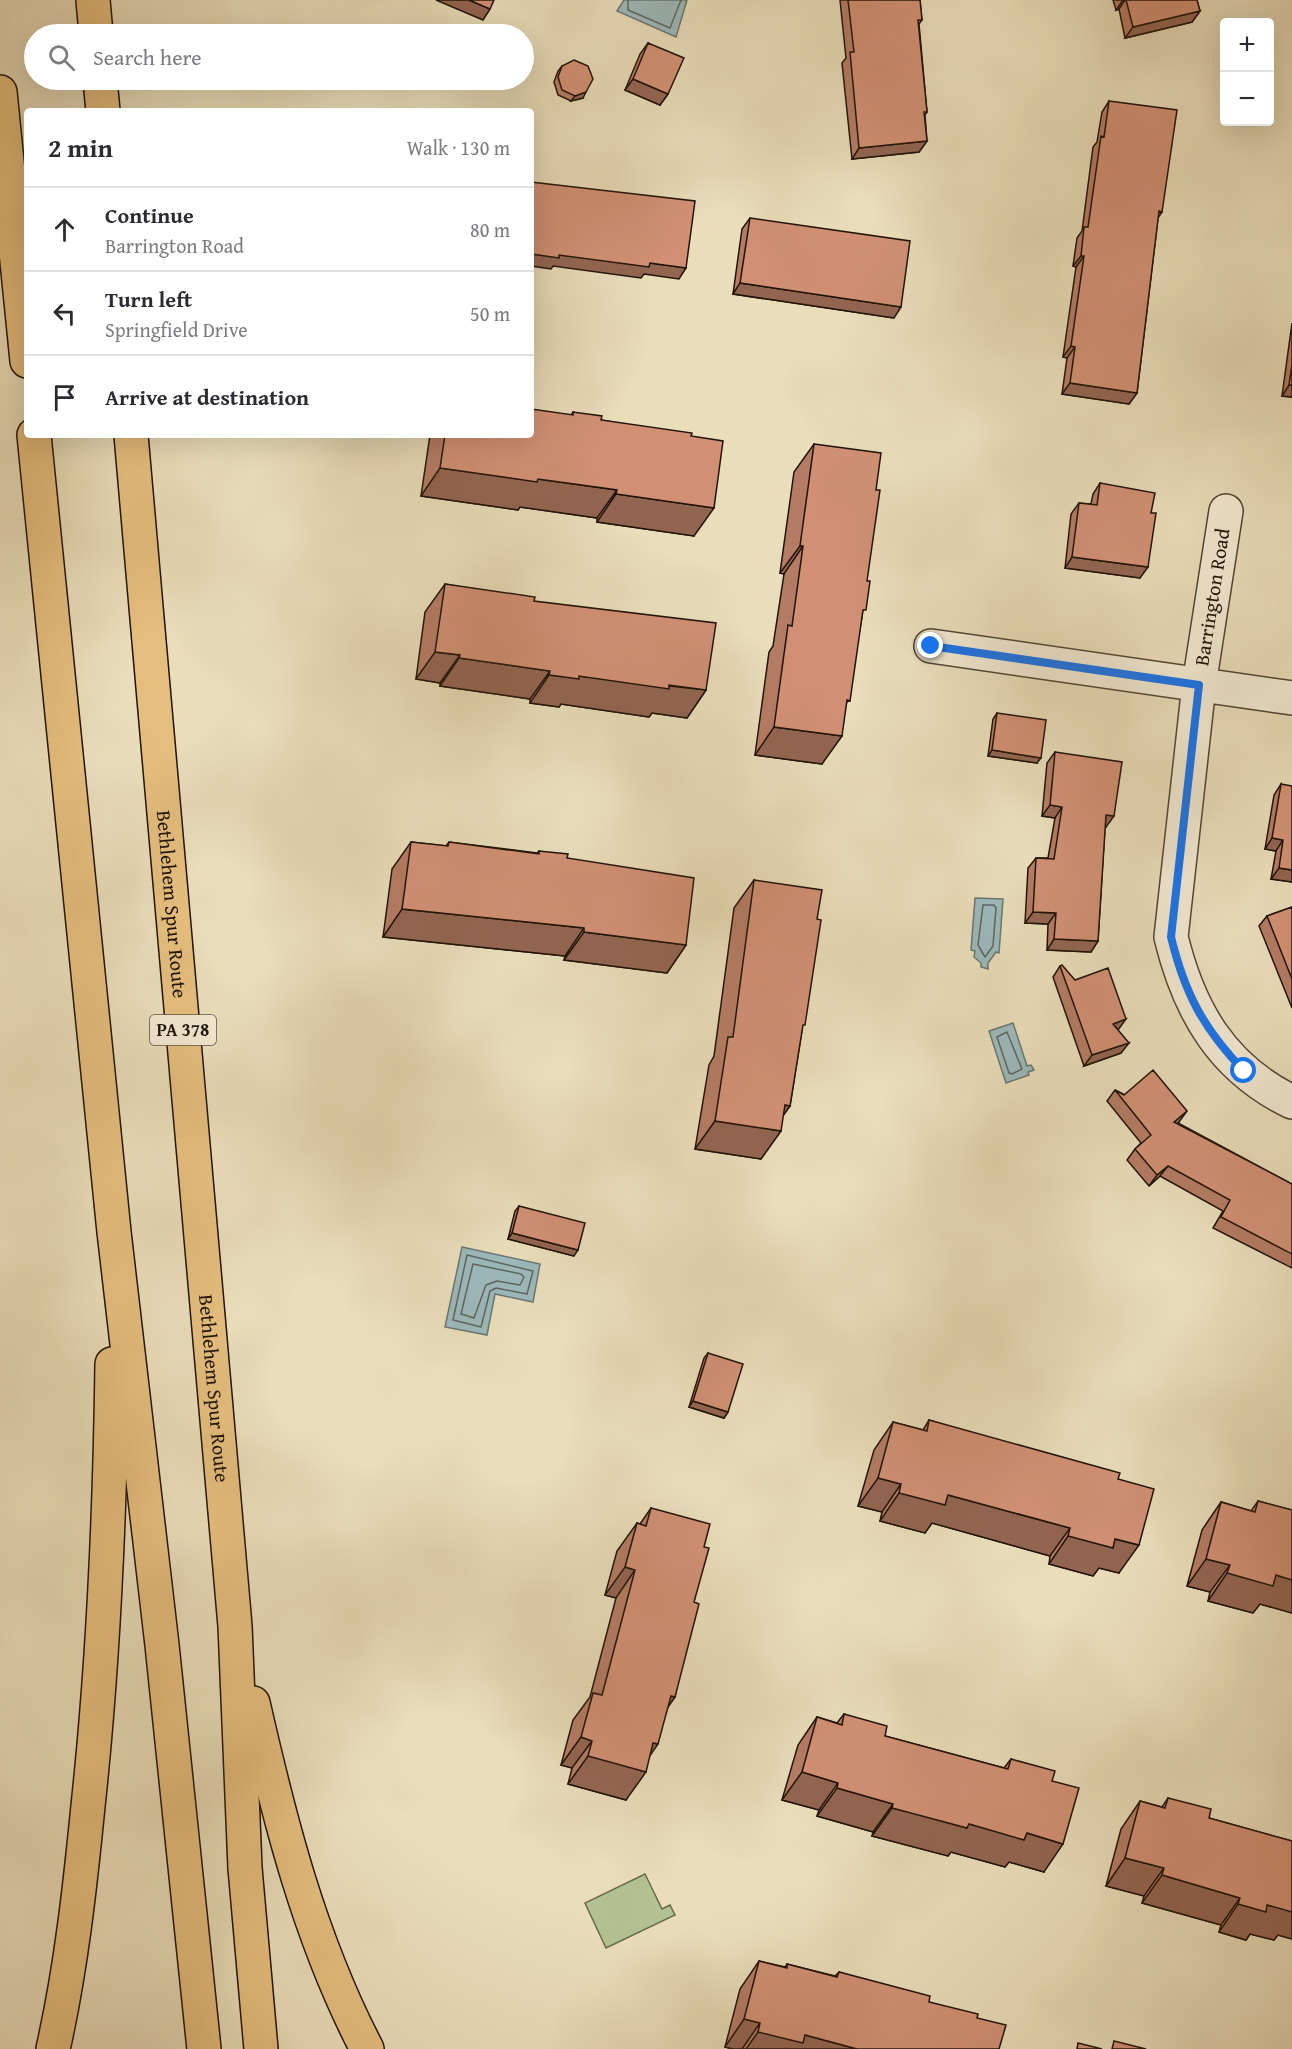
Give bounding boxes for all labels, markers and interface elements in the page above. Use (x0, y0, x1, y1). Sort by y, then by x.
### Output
map controls (1220, 18, 1274, 126)
button: + (1220, 18, 1274, 72)
search box (24, 24, 534, 90)
icon: search (45, 41, 78, 74)
text: Search here (93, 41, 202, 73)
button: − (1220, 72, 1274, 126)
text: 2 min (48, 128, 113, 167)
text: Walk · 130 m (407, 133, 510, 162)
text: Continue (105, 199, 194, 231)
icon: ahead (48, 213, 81, 246)
text: 80 m (470, 215, 510, 244)
text: Barrington Road (105, 231, 244, 260)
text: Turn left (105, 283, 192, 315)
icon: left (48, 297, 81, 330)
text: 50 m (470, 299, 510, 328)
text: Springfield Drive (105, 315, 248, 344)
icon: arrive (48, 381, 81, 414)
text: Arrive at destination (105, 381, 309, 413)
street label: Barrington Road (1186, 526, 1237, 668)
route end (917, 632, 943, 658)
street label: Bethlehem Spur Route (150, 809, 195, 999)
road number: PA 378 (150, 1015, 216, 1045)
route start (1230, 1057, 1256, 1083)
street label: Bethlehem Spur Route (192, 1293, 237, 1483)

